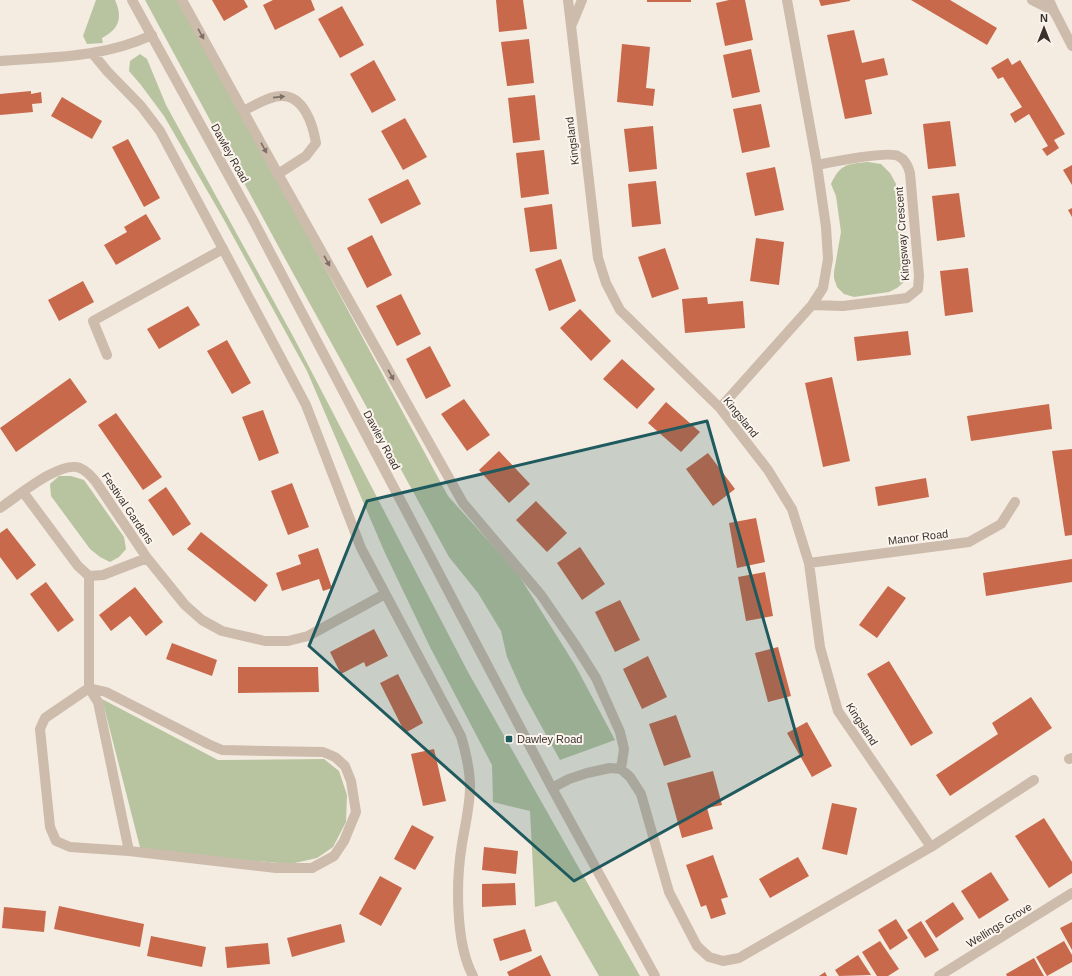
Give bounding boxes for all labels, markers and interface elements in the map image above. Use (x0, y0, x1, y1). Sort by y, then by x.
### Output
north arrow (1024, 8, 1064, 48)
text: N (1040, 12, 1048, 24)
one-way arrow (197, 28, 204, 40)
one-way arrow (273, 94, 285, 101)
street label: Kingsland (563, 116, 581, 166)
street label: Dawley Road (209, 121, 251, 185)
one-way arrow (260, 142, 267, 154)
street label: Kingsway Crescent (893, 187, 911, 281)
one-way arrow (324, 256, 331, 267)
one-way arrow (387, 369, 394, 381)
street label: Kingsland (721, 394, 761, 440)
street label: Dawley Road (361, 408, 403, 472)
street label: Festival Gardens (100, 470, 156, 546)
street label: Manor Road (887, 527, 949, 547)
street label: Kingsland (844, 700, 880, 748)
place label: Dawley Road (517, 733, 582, 745)
marker: Dawley Road (504, 734, 514, 744)
street label: Wellings Grove (964, 900, 1034, 950)

